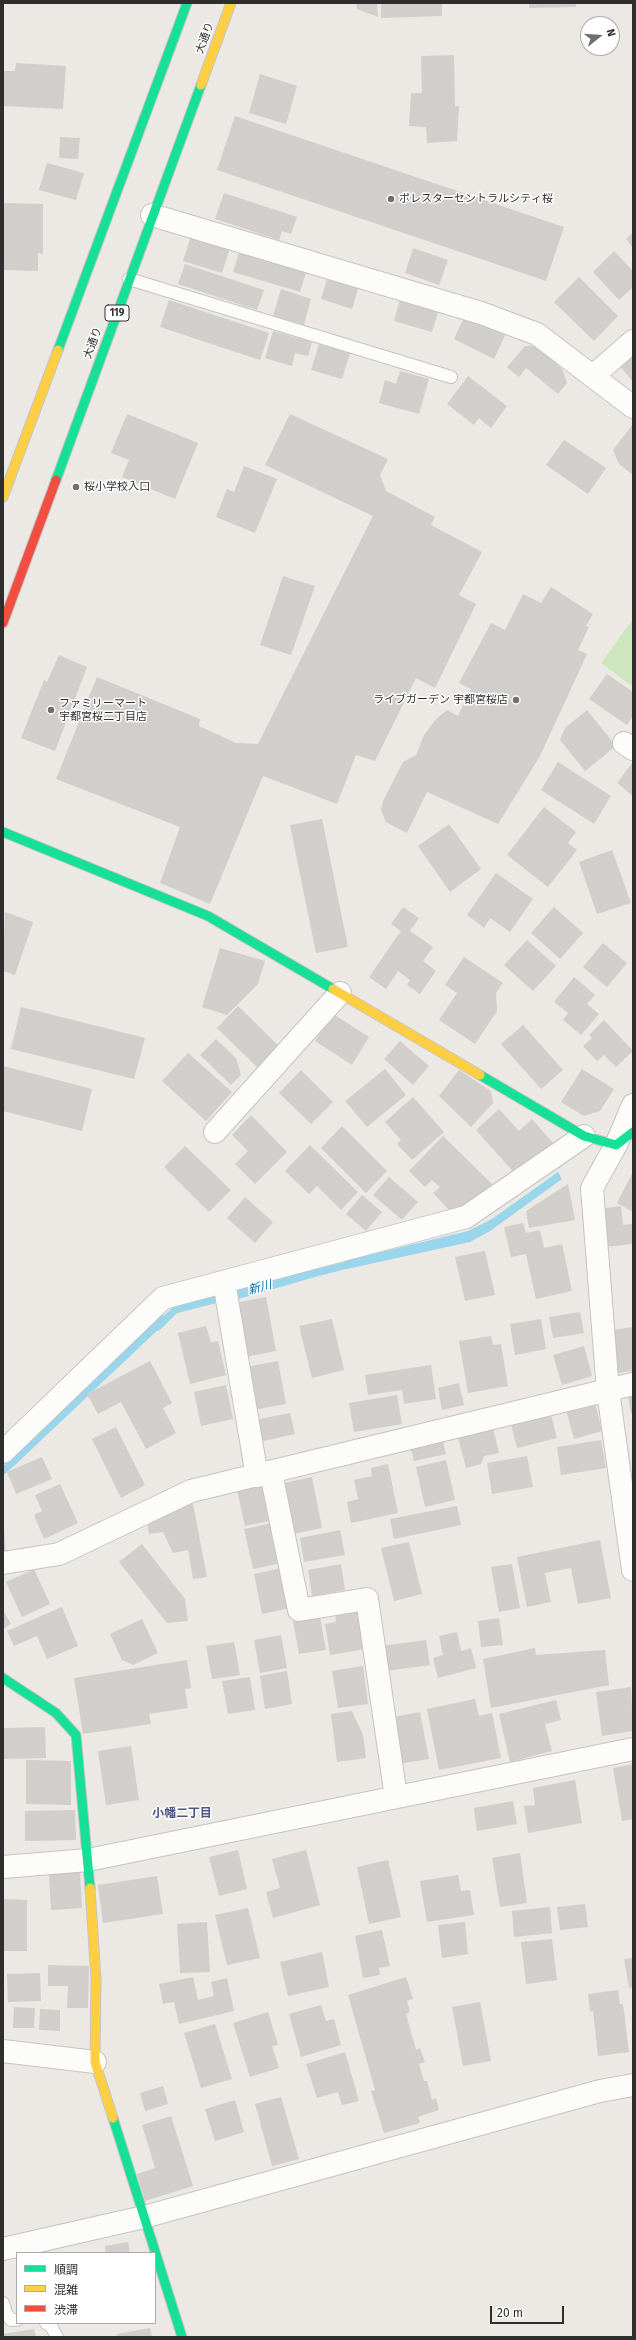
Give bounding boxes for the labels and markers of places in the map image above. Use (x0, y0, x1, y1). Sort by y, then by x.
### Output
place label: ポレスターセントラルシティ桜 (399, 192, 553, 206)
marker: ポレスターセントラルシティ桜 (386, 194, 396, 204)
place label: 桜小学校入口 (84, 480, 150, 494)
marker: 桜小学校入口 (71, 482, 81, 492)
place label: ライブガーデン 宇都宮桜店 (373, 693, 508, 707)
marker: ライブガーデン 宇都宮桜店 (511, 695, 521, 705)
place label: ファミリーマート 宇都宮桜二丁目店 (59, 697, 147, 723)
marker: ファミリーマート 宇都宮桜二丁目店 (46, 705, 56, 715)

